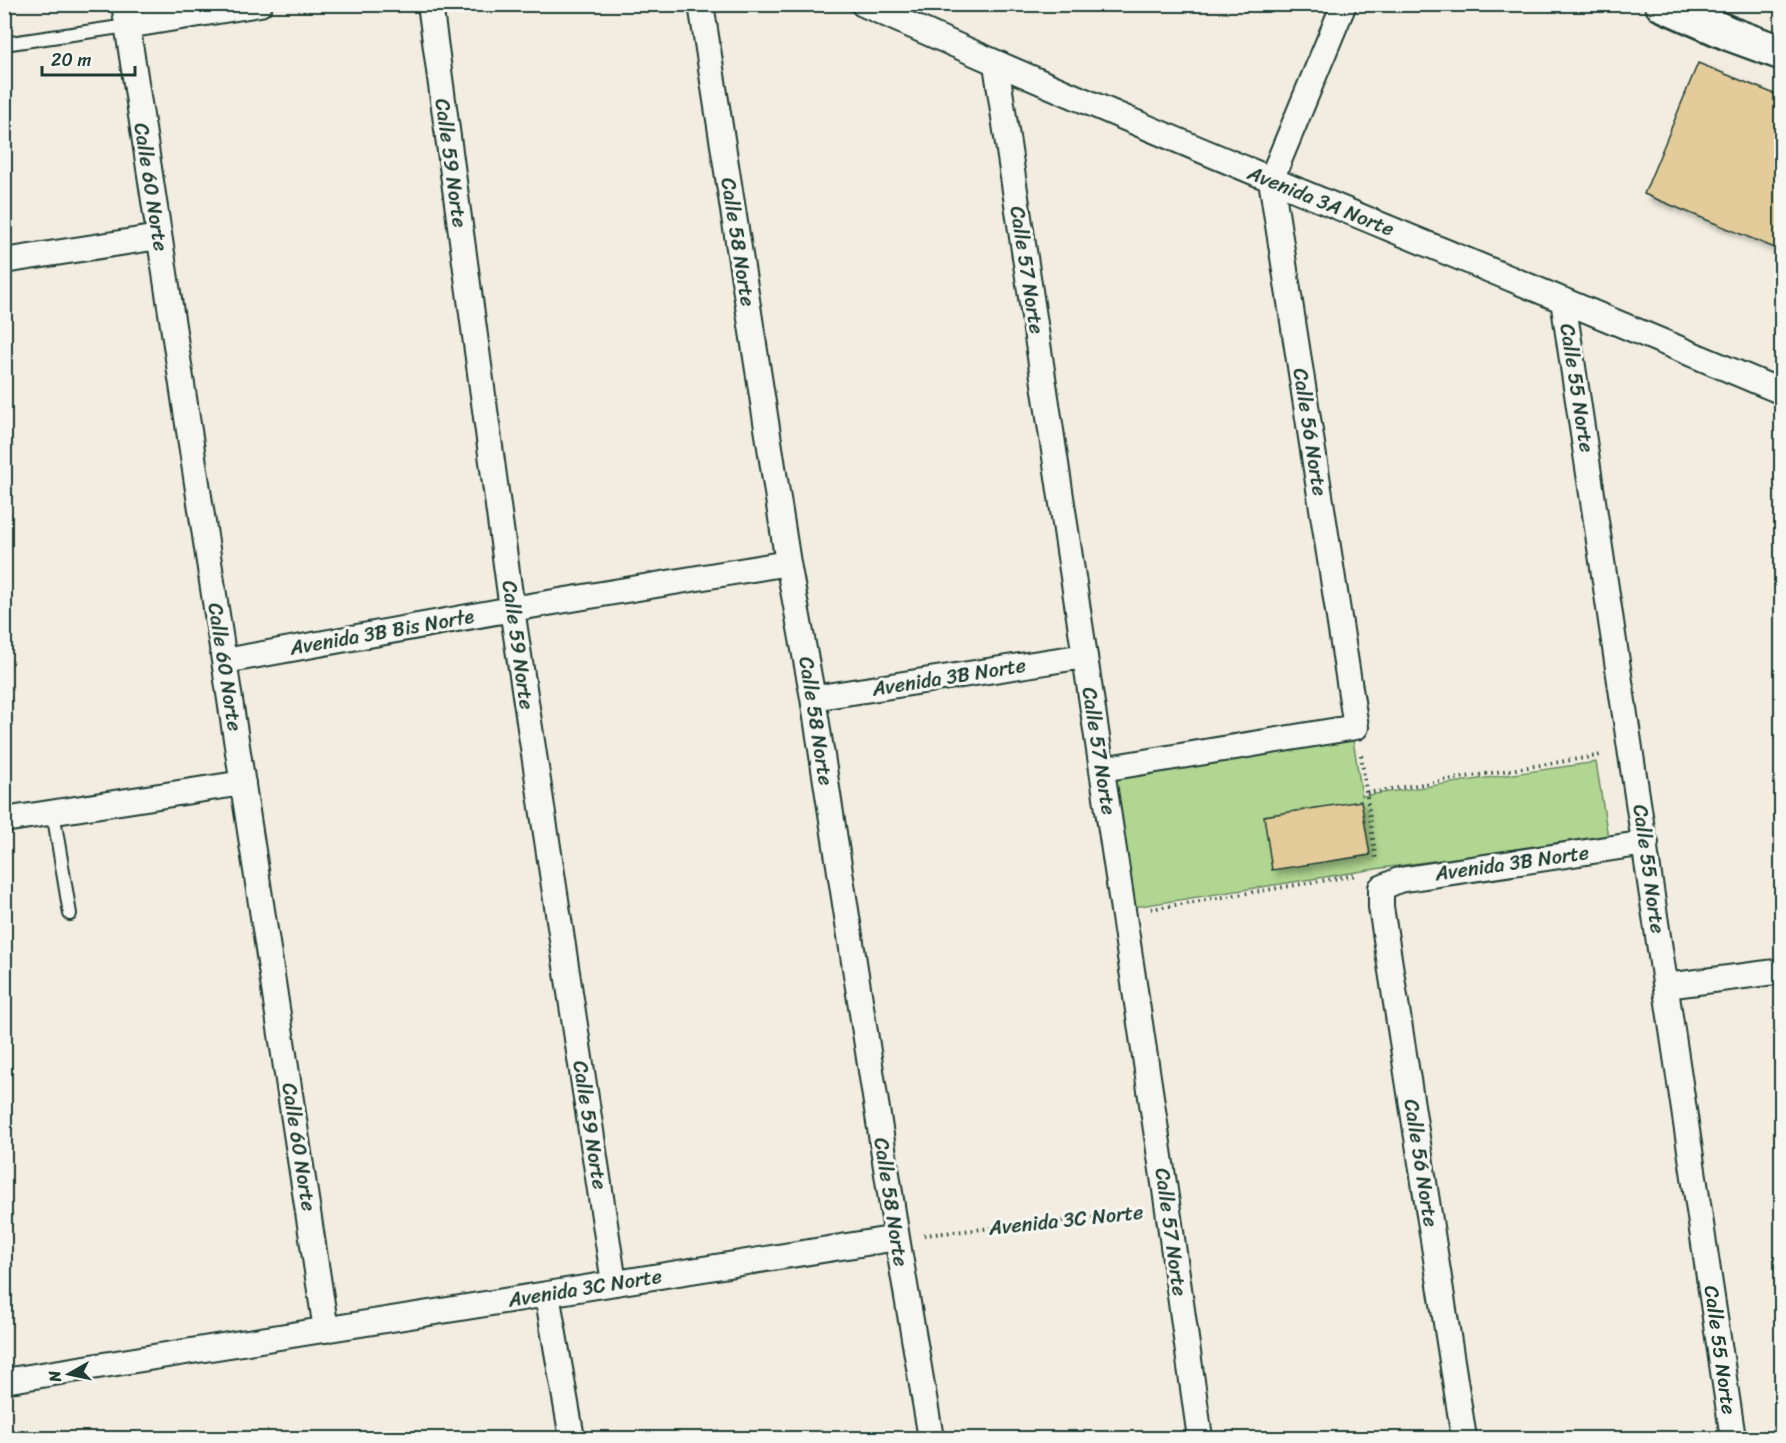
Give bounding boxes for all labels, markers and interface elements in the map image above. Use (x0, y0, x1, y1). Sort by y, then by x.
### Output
scale bar (42, 39, 135, 77)
text: 20 m (51, 44, 91, 76)
street label: Calle 59 Norte (425, 96, 477, 230)
street label: Calle 60 Norte (124, 120, 178, 254)
street label: Avenida 3A Norte (1242, 155, 1400, 246)
street label: Calle 58 Norte (711, 175, 765, 309)
street label: Calle 57 Norte (1000, 203, 1054, 337)
street label: Calle 55 Norte (1550, 321, 1604, 455)
street label: Calle 56 Norte (1283, 365, 1337, 499)
street label: Calle 59 Norte (492, 578, 544, 712)
street label: Avenida 3B Bis Norte (286, 599, 477, 666)
street label: Calle 60 Norte (198, 600, 252, 734)
street label: Avenida 3B Norte (869, 648, 1028, 707)
street label: Calle 58 Norte (789, 654, 843, 788)
street label: Calle 57 Norte (1072, 684, 1126, 818)
street label: Calle 55 Norte (1623, 802, 1675, 936)
street label: Avenida 3B Norte (1432, 835, 1591, 891)
street label: Calle 59 Norte (563, 1058, 617, 1192)
street label: Calle 60 Norte (272, 1080, 326, 1214)
street label: Calle 56 Norte (1394, 1096, 1448, 1230)
street label: Calle 58 Norte (864, 1135, 918, 1269)
street label: Calle 57 Norte (1145, 1166, 1197, 1298)
street label: Avenida 3C Norte (986, 1195, 1145, 1246)
street label: Avenida 3C Norte (505, 1259, 664, 1318)
street label: Calle 55 Norte (1694, 1283, 1746, 1417)
north arrow (39, 1344, 99, 1404)
text: N (39, 1368, 70, 1385)

